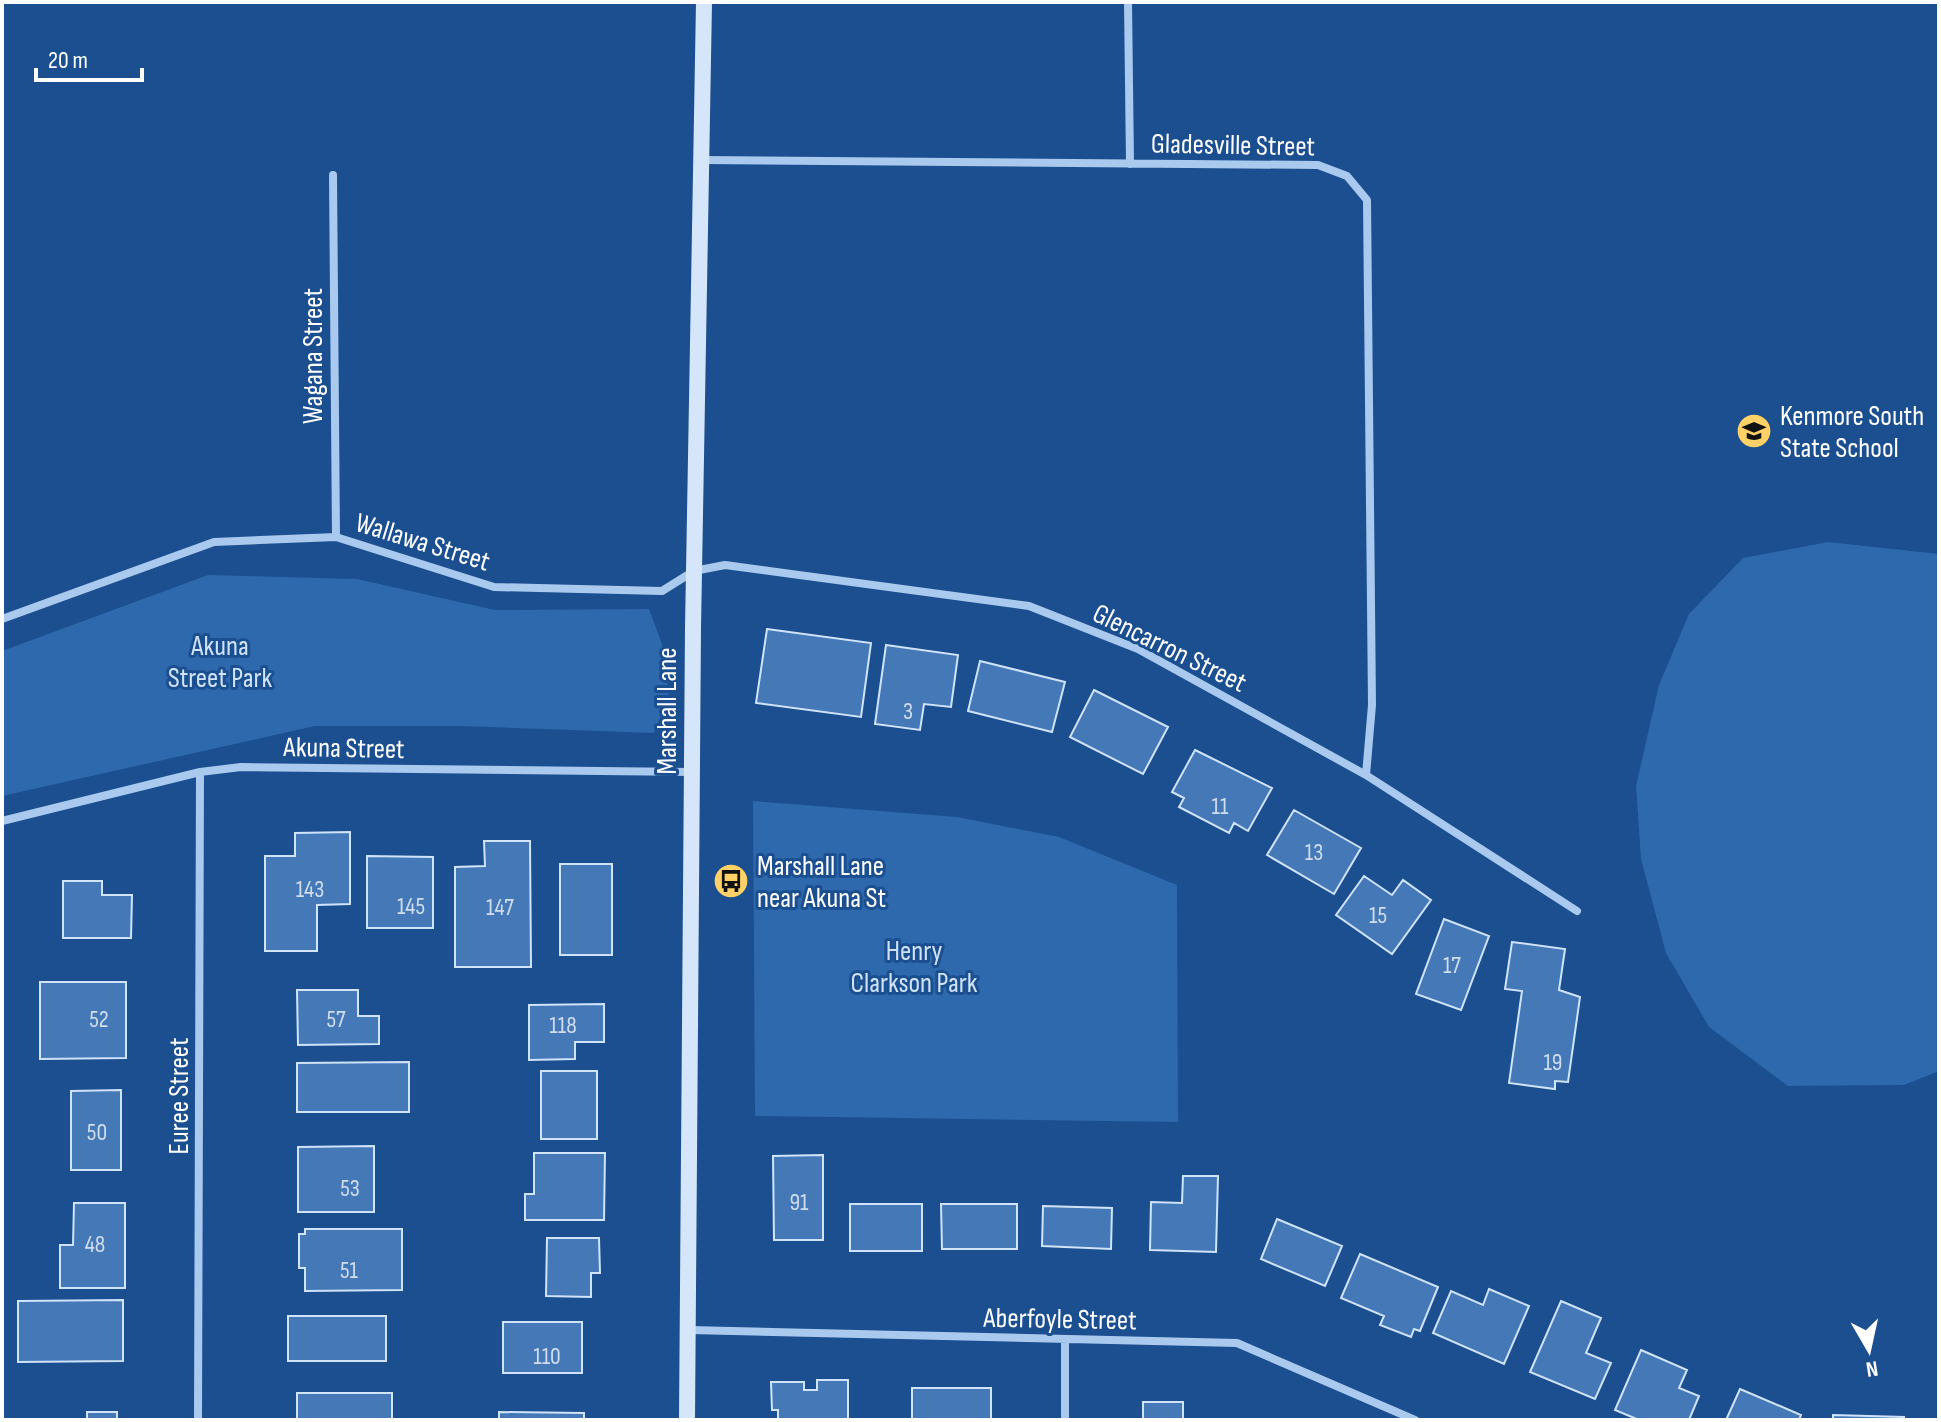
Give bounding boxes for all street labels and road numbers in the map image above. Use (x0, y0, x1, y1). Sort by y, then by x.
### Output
street label: Gladesville Street (1151, 128, 1315, 163)
street label: Wagana Street (297, 288, 330, 424)
street label: Wallawa Street (351, 506, 494, 579)
street label: Glencarron Street (1087, 597, 1252, 700)
street label: Marshall Lane (651, 647, 684, 775)
street label: Akuna Street (282, 731, 405, 766)
street label: Euree Street (163, 1038, 196, 1154)
street label: Aberfoyle Street (982, 1302, 1137, 1337)

